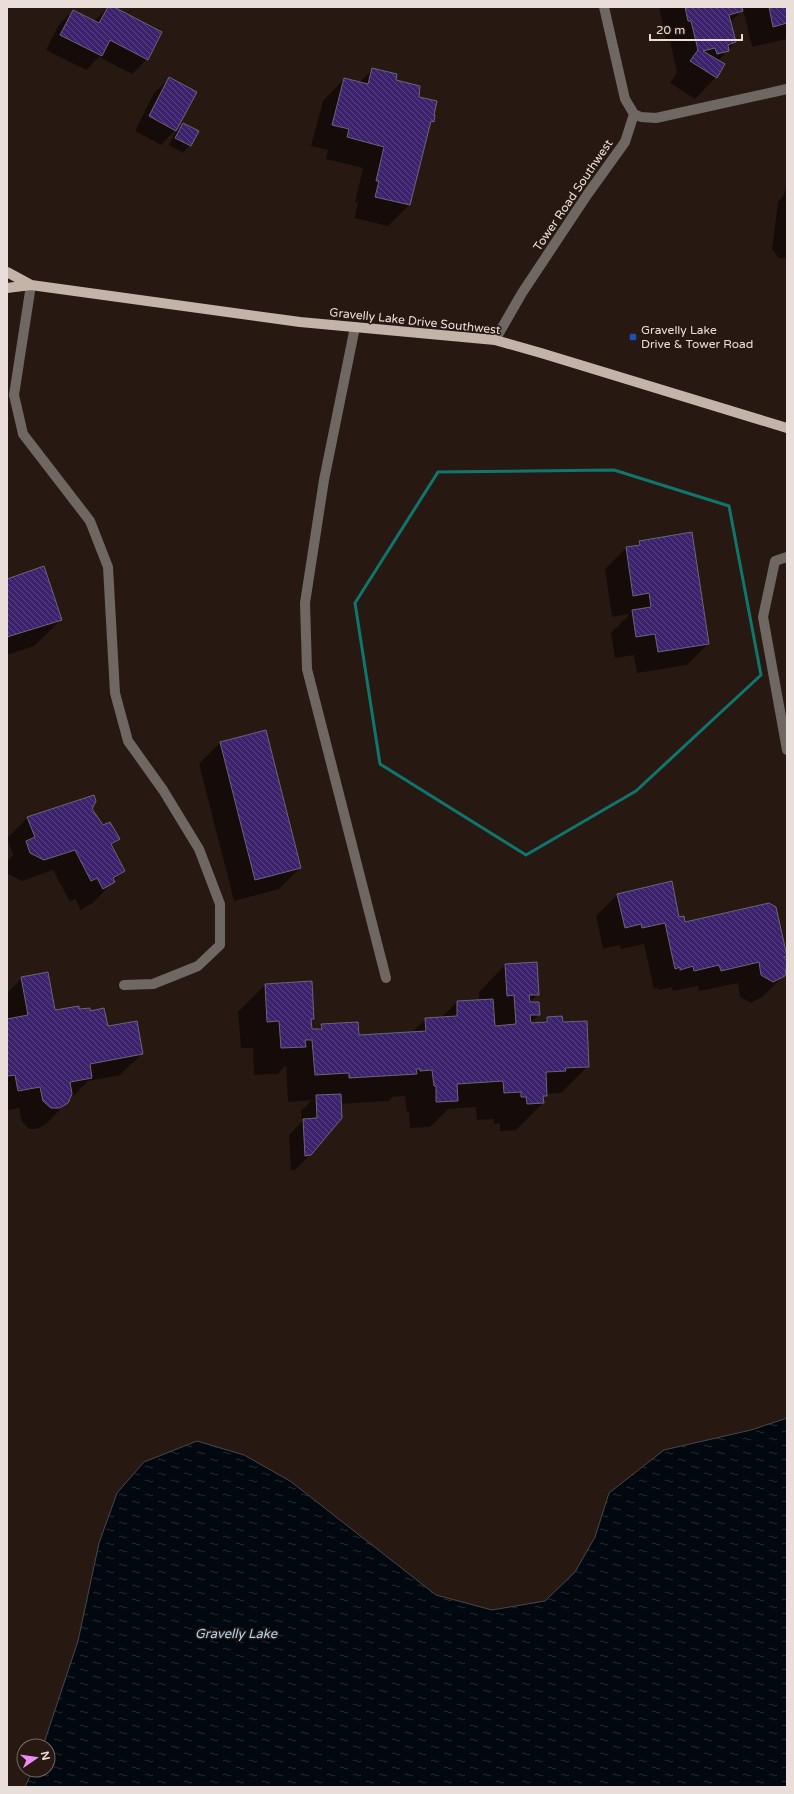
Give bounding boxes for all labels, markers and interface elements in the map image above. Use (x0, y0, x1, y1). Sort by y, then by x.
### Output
scale bar (650, 16, 742, 42)
text: 20 m (656, 23, 685, 37)
street label: Tower Road Southwest (530, 136, 616, 253)
street label: Gravelly Lake Drive Southwest (329, 305, 502, 337)
place label: Gravelly Lake Drive & Tower Road (641, 323, 753, 351)
marker: Gravelly Lake Drive & Tower Road (628, 332, 638, 342)
water label: Gravelly Lake (195, 1626, 278, 1642)
north arrow (16, 1738, 56, 1778)
text: N (38, 1750, 53, 1762)

